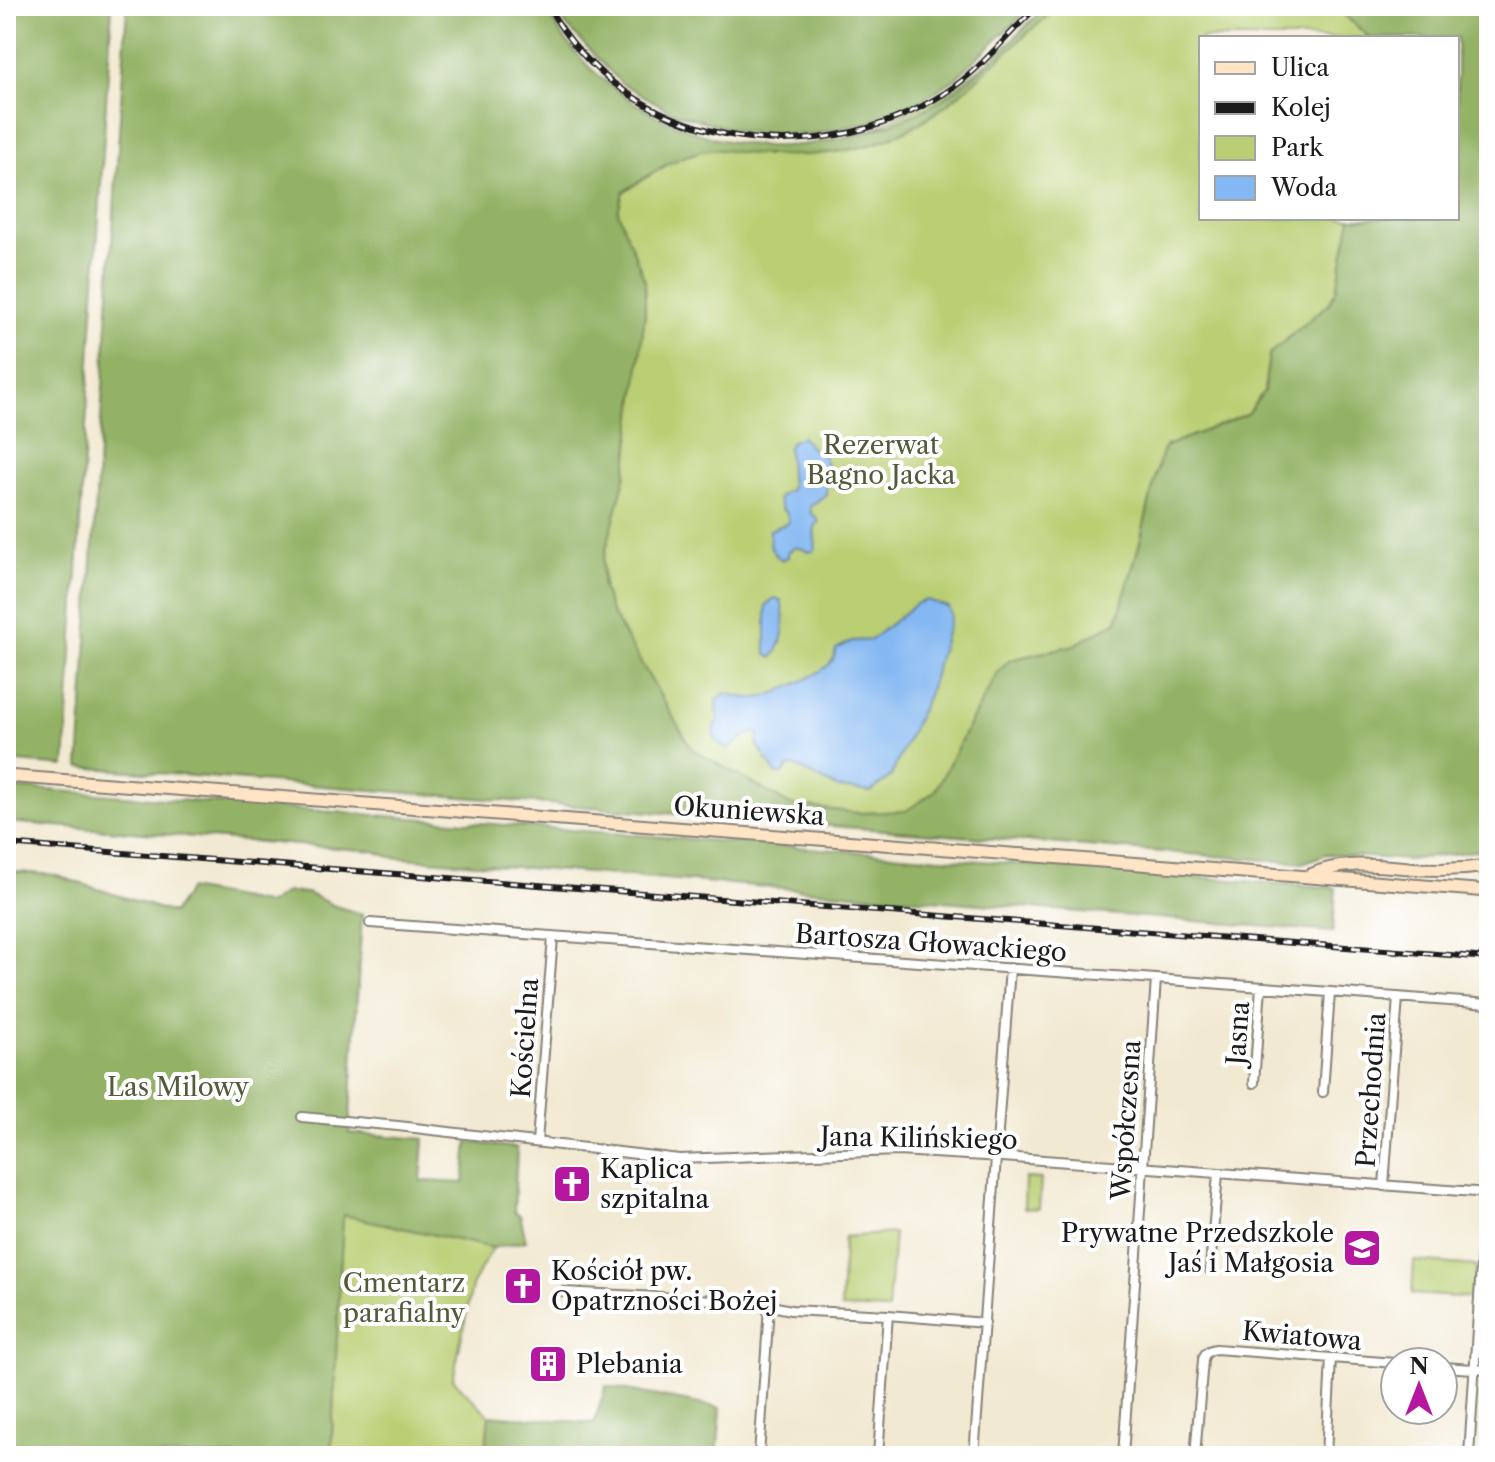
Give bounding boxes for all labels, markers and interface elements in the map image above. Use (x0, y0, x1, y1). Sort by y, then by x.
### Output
legend (1199, 36, 1459, 220)
text: Ulica (1271, 53, 1330, 82)
text: Kolej (1271, 93, 1331, 122)
text: Park (1271, 133, 1324, 162)
text: Woda (1270, 173, 1338, 202)
park label: Rezerwat Bagno Jacka (806, 429, 956, 491)
street label: Okuniewska (672, 790, 826, 832)
street label: Bartosza Głowackiego (794, 918, 1068, 968)
street label: Kościelna (505, 977, 545, 1099)
street label: Jasna (1220, 1000, 1256, 1070)
street label: Przechodnia (1350, 1011, 1392, 1169)
street label: Współczesna (1104, 1039, 1148, 1202)
park label: Las Milowy (107, 1071, 250, 1103)
street label: Jana Kilińskiego (816, 1120, 1018, 1156)
place label: Kaplica szpitalna (600, 1153, 710, 1215)
church icon: Kaplica szpitalna (551, 1163, 593, 1205)
place label: Prywatne Przedszkole Jaś i Małgosia (1061, 1217, 1334, 1279)
school or university icon: Prywatne Przedszkole Jaś i Małgosia (1341, 1227, 1383, 1269)
place label: Kościół pw. Opatrzności Bożej (551, 1255, 777, 1317)
church icon: Kościół pw. Opatrzności Bożej (502, 1265, 544, 1307)
park label: Cmentarz parafialny (343, 1267, 466, 1329)
street label: Kwiatowa (1241, 1315, 1363, 1357)
building icon: Plebania (527, 1343, 569, 1385)
north arrow (1379, 1346, 1459, 1426)
place label: Plebania (576, 1348, 683, 1380)
text: N (1409, 1353, 1429, 1380)

